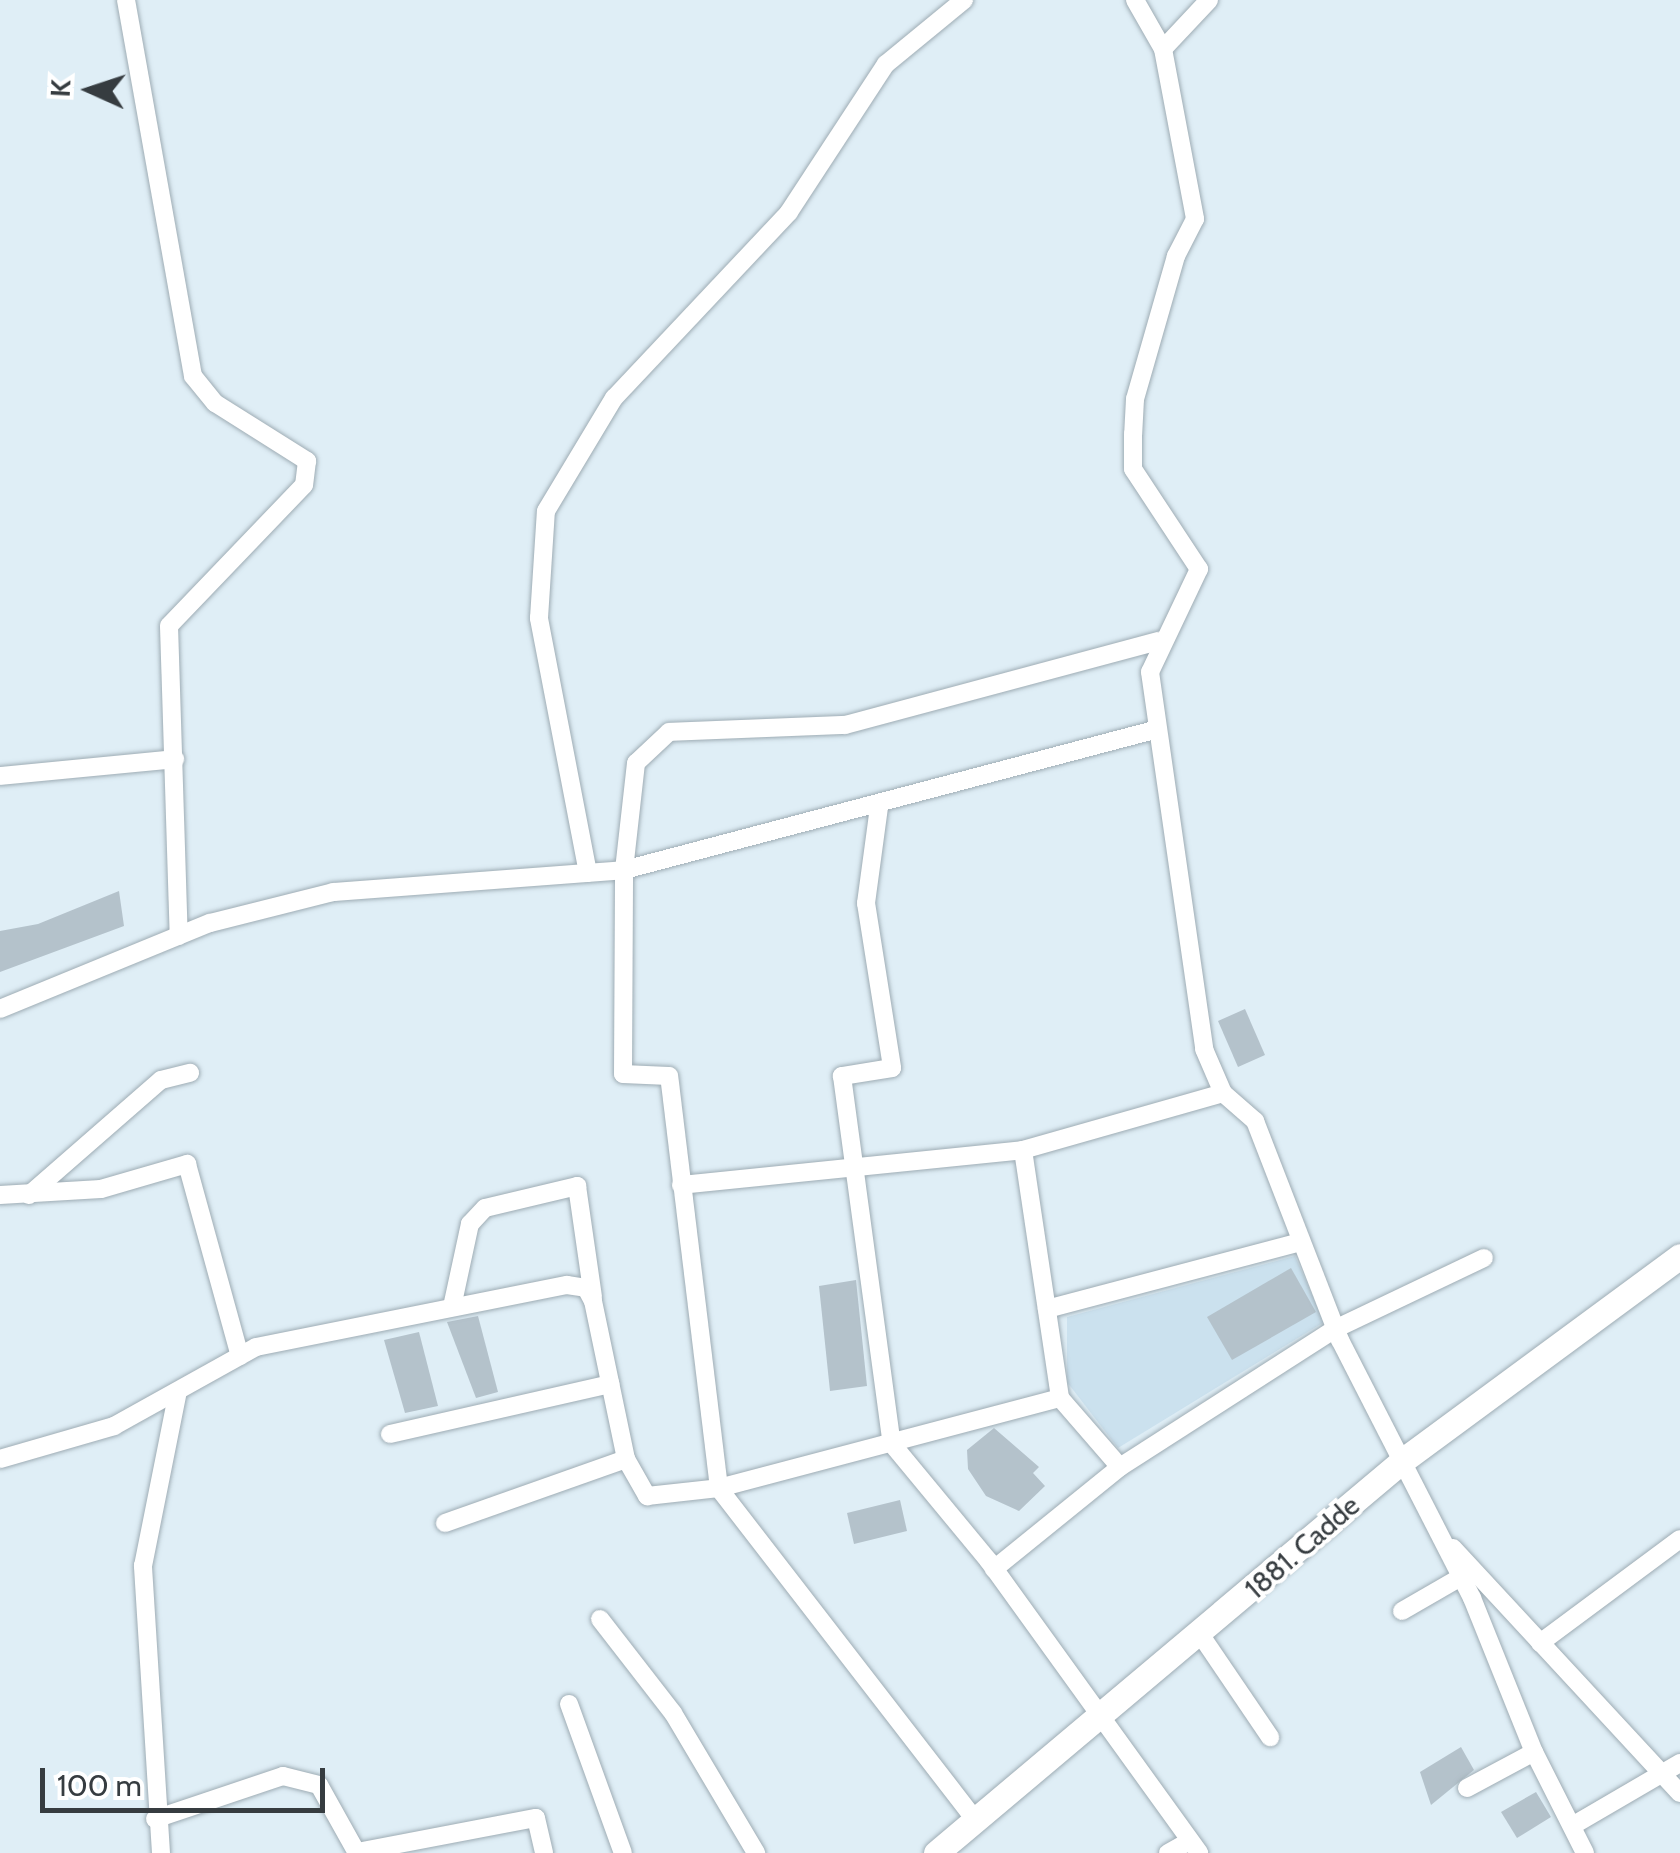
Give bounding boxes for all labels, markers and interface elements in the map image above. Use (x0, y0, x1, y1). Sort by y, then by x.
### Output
north arrow (40, 40, 140, 140)
text: K (43, 79, 77, 98)
street label: 1881. Cadde (1238, 1488, 1366, 1606)
scale bar (45, 1748, 330, 1810)
text: 100 m (57, 1767, 142, 1804)

